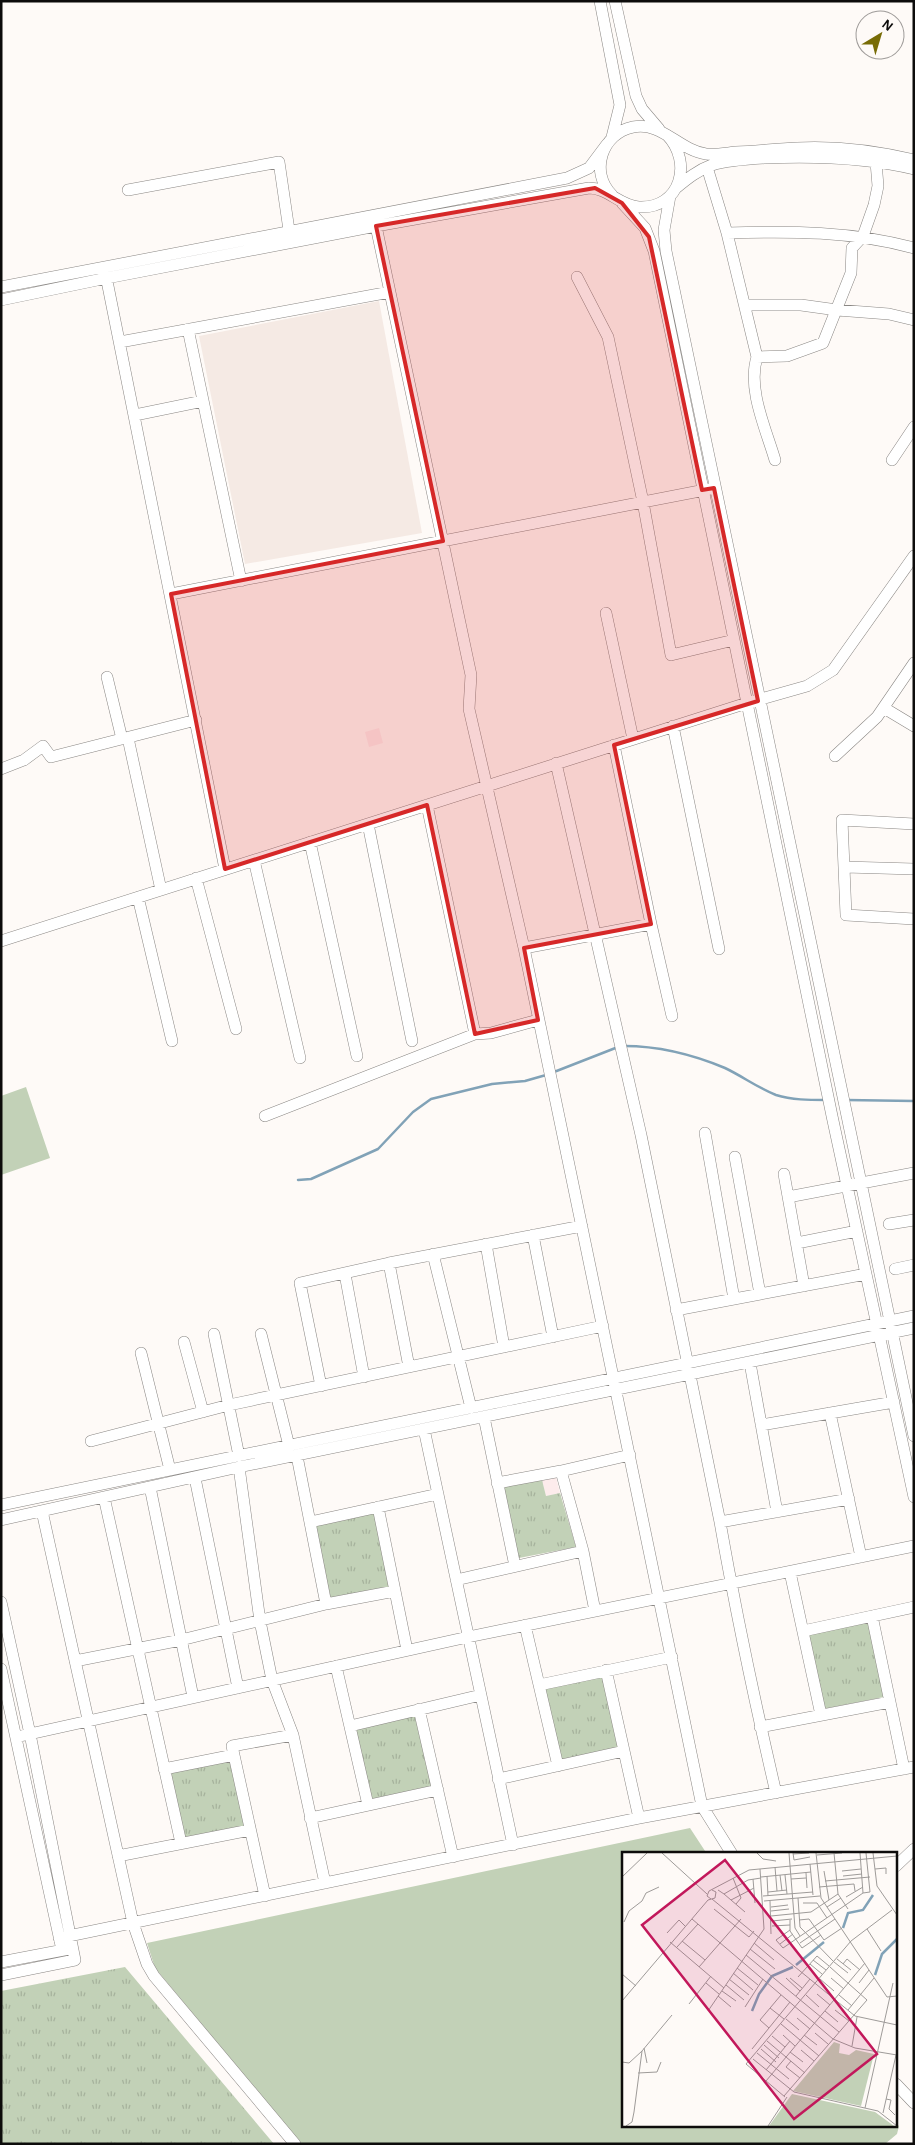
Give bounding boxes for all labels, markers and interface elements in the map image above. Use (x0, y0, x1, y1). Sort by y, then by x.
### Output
north arrow (855, 10, 905, 60)
text: N (879, 17, 896, 34)
inset map (622, 1852, 898, 2128)

